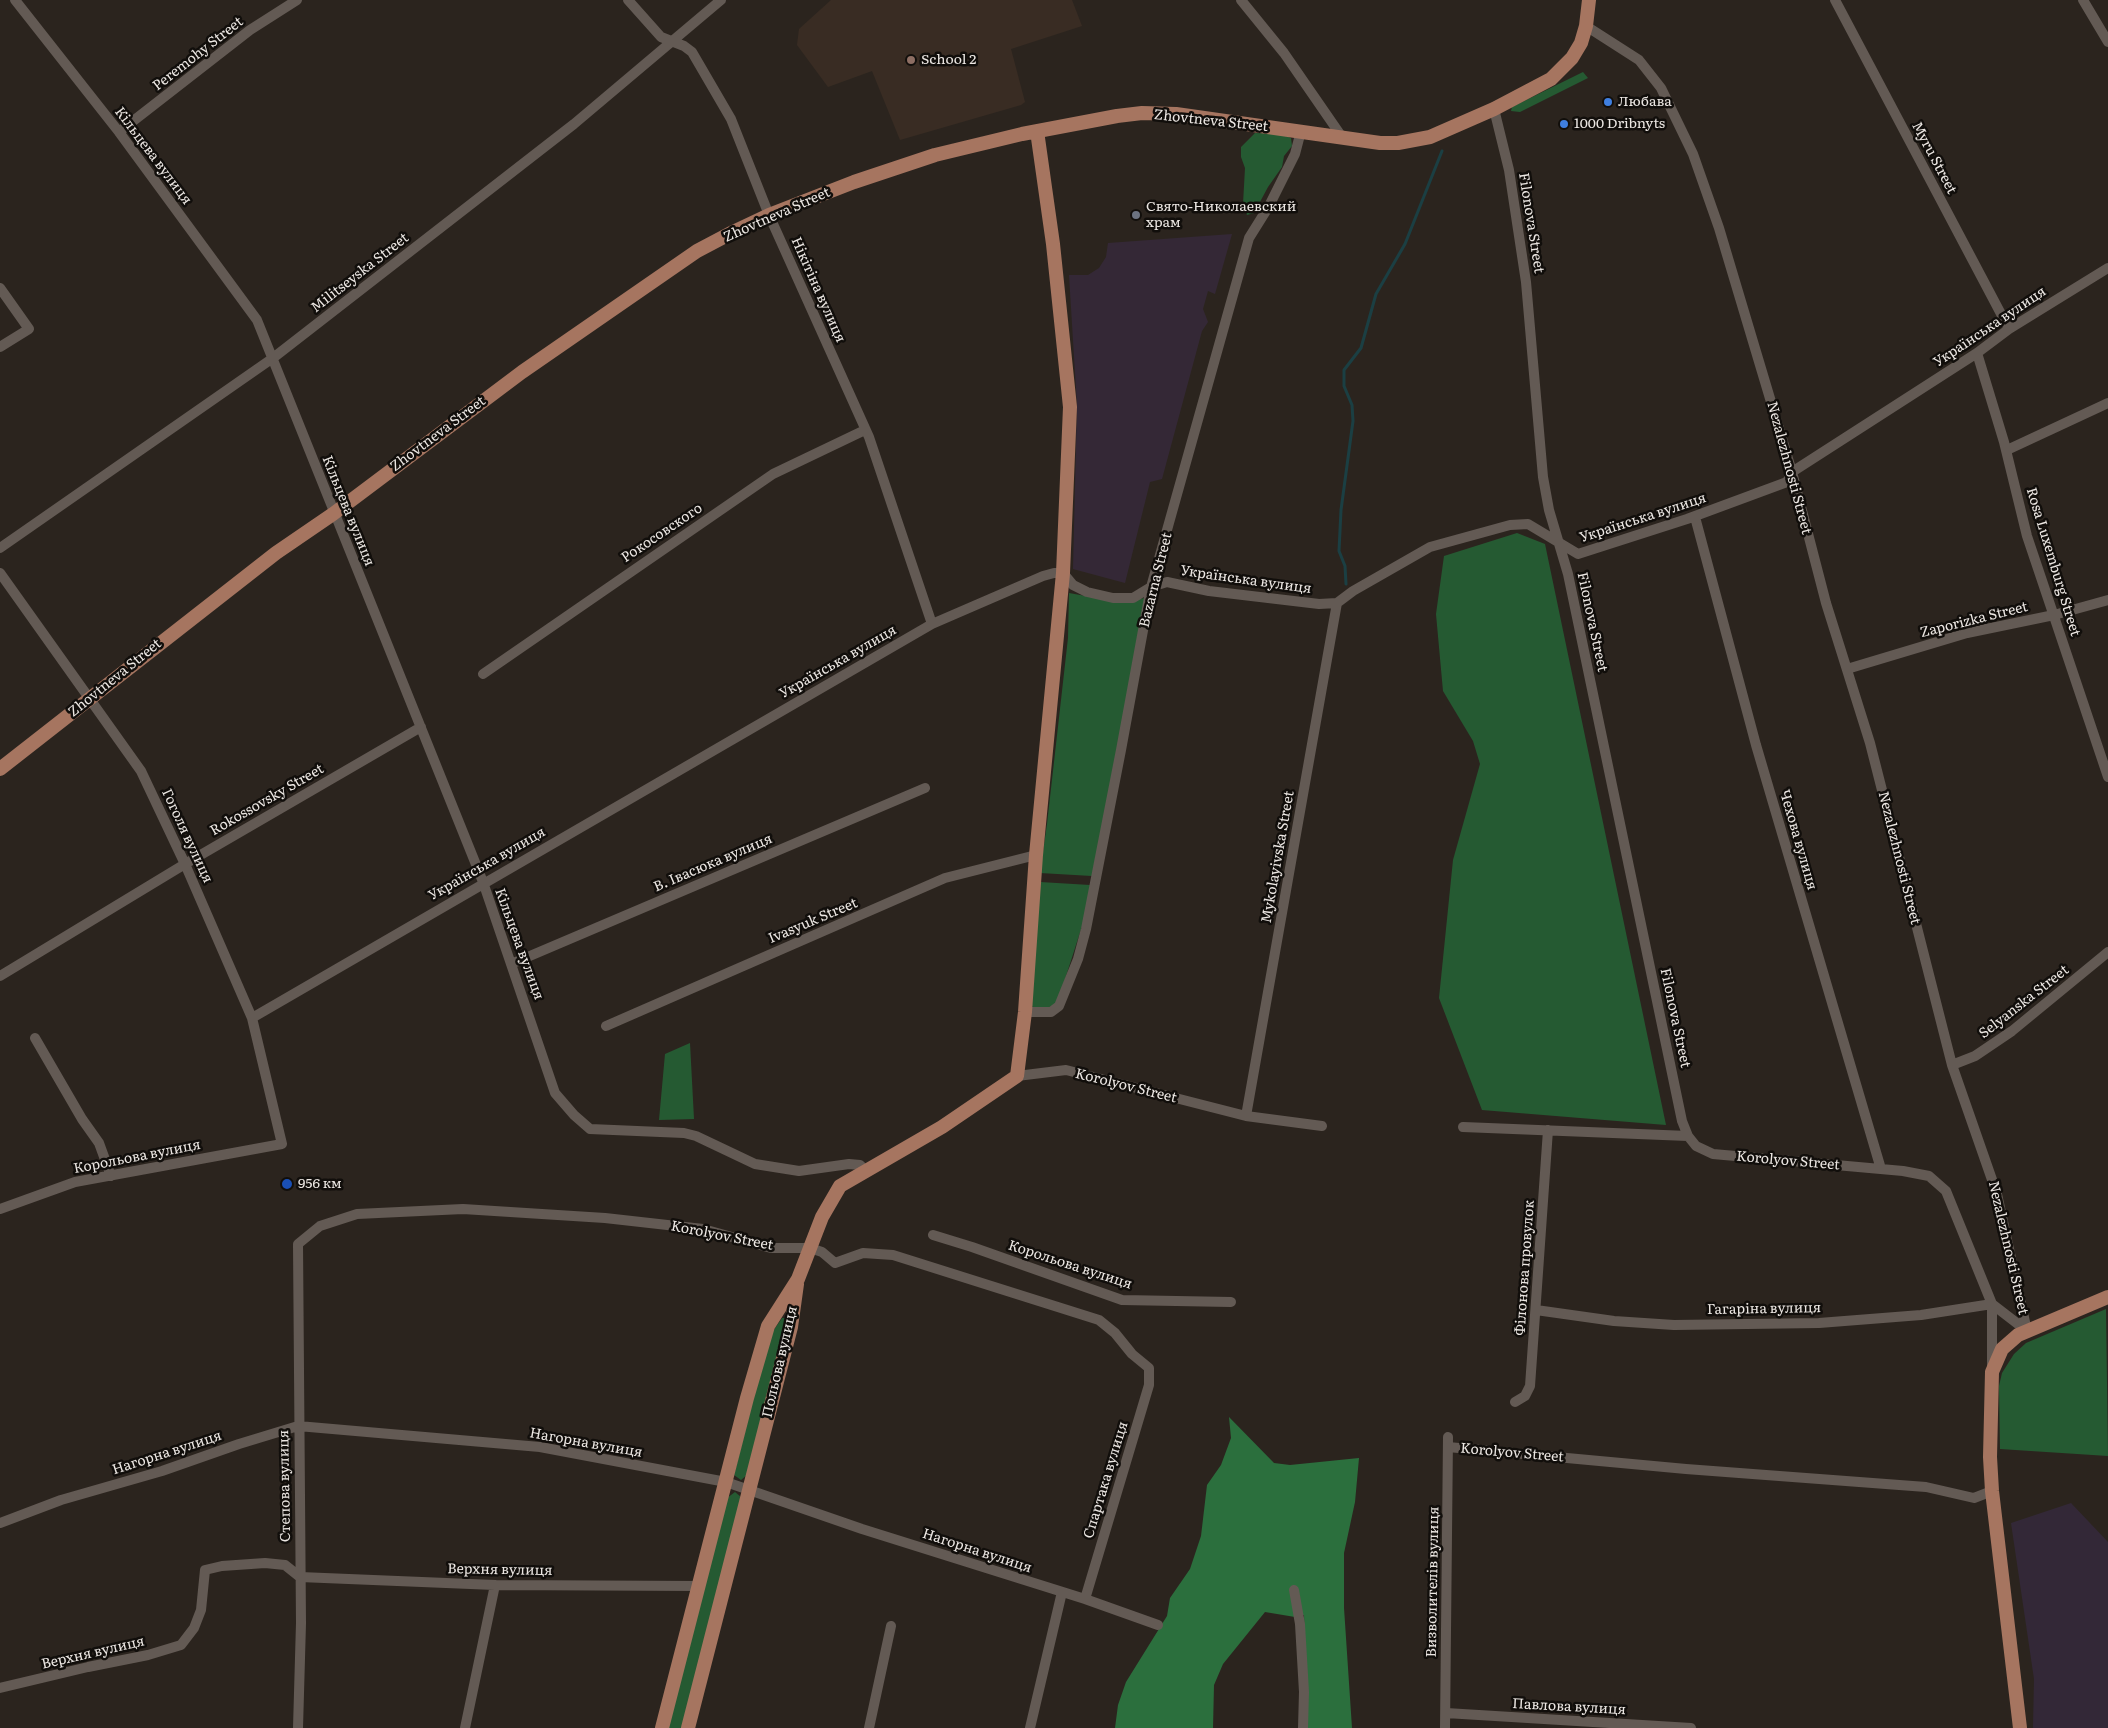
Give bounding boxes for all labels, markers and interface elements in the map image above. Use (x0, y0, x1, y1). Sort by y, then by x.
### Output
street label: Peremohy Street (149, 13, 247, 95)
place label: School 2 (921, 52, 976, 68)
marker: School 2 (905, 54, 917, 66)
place label: Любава (1618, 94, 1672, 110)
marker: Любава (1602, 96, 1614, 108)
street label: Кільцева вулиця (111, 104, 195, 208)
street label: Zhovtneva Street (1153, 107, 1269, 135)
place label: 1000 Dribnyts (1574, 116, 1665, 132)
marker: 1000 Dribnyts (1558, 118, 1570, 130)
street label: Myru Street (1908, 119, 1960, 197)
street label: Filonova Street (1515, 172, 1547, 274)
street label: Zhovtneva Street (721, 184, 833, 246)
place label: Свято-Николаевский храм (1146, 199, 1296, 232)
marker: Свято-Николаевский храм (1130, 209, 1142, 221)
street label: Militseyska Street (308, 230, 412, 316)
street label: Нікітіна вулиця (787, 235, 849, 345)
street label: Українська вулиця (1931, 283, 2049, 371)
street label: Zhovtneva Street (387, 393, 489, 475)
street label: Nezalezhnosti Street (1763, 400, 1815, 536)
street label: Кільцева вулиця (318, 453, 378, 569)
street label: Rosa Luxemburg Street (2022, 486, 2084, 638)
street label: Українська вулиця (1578, 490, 1708, 546)
street label: Рокосовского (618, 500, 706, 566)
street label: Bazarna Street (1136, 531, 1176, 629)
street label: Українська вулиця (1179, 562, 1313, 598)
street label: Filonova Street (1573, 571, 1611, 673)
street label: Zaporizka Street (1918, 599, 2030, 641)
street label: Українська вулиця (777, 622, 899, 702)
street label: Zhovtneva Street (65, 635, 165, 721)
street label: Rokossovsky Street (207, 761, 327, 839)
street label: Гоголя вулиця (158, 786, 216, 886)
street label: Чехова вулиця (1776, 788, 1820, 892)
street label: Mykolayivska Street (1258, 790, 1298, 924)
street label: Nezalezhnosti Street (1874, 790, 1924, 926)
street label: Українська вулиця (426, 824, 548, 904)
street label: В. Івасюка вулиця (651, 830, 775, 896)
street label: Кільцева вулиця (491, 886, 547, 1002)
street label: Ivasyuk Street (766, 895, 860, 947)
street label: Selyanska Street (1976, 962, 2072, 1042)
street label: Filonova Street (1656, 967, 1694, 1069)
street label: Korolyov Street (1074, 1065, 1178, 1107)
street label: Корольова вулиця (72, 1136, 202, 1178)
street label: Korolyov Street (1736, 1148, 1840, 1174)
place label: 956 км (298, 1176, 342, 1192)
marker: 956 км (280, 1177, 294, 1191)
street label: Nezalezhnosti Street (1984, 1179, 2032, 1317)
street label: Філонова провулок (1512, 1200, 1538, 1336)
street label: Korolyov Street (669, 1218, 775, 1254)
street label: Корольова вулиця (1006, 1237, 1134, 1293)
street label: Гагаріна вулиця (1707, 1300, 1821, 1318)
street label: Польова вулиця (759, 1304, 801, 1420)
street label: Спартака вулиця (1080, 1420, 1132, 1540)
street label: Нагорна вулиця (528, 1425, 644, 1461)
street label: Нагорна вулиця (110, 1427, 224, 1479)
street label: Степова вулиця (276, 1430, 294, 1542)
street label: Korolyov Street (1460, 1440, 1564, 1466)
street label: Визволителів вулиця (1423, 1506, 1443, 1658)
street label: Нагорна вулиця (920, 1525, 1034, 1577)
street label: Верхня вулиця (447, 1561, 553, 1579)
street label: Верхня вулиця (40, 1633, 146, 1673)
street label: Павлова вулиця (1512, 1696, 1626, 1718)

